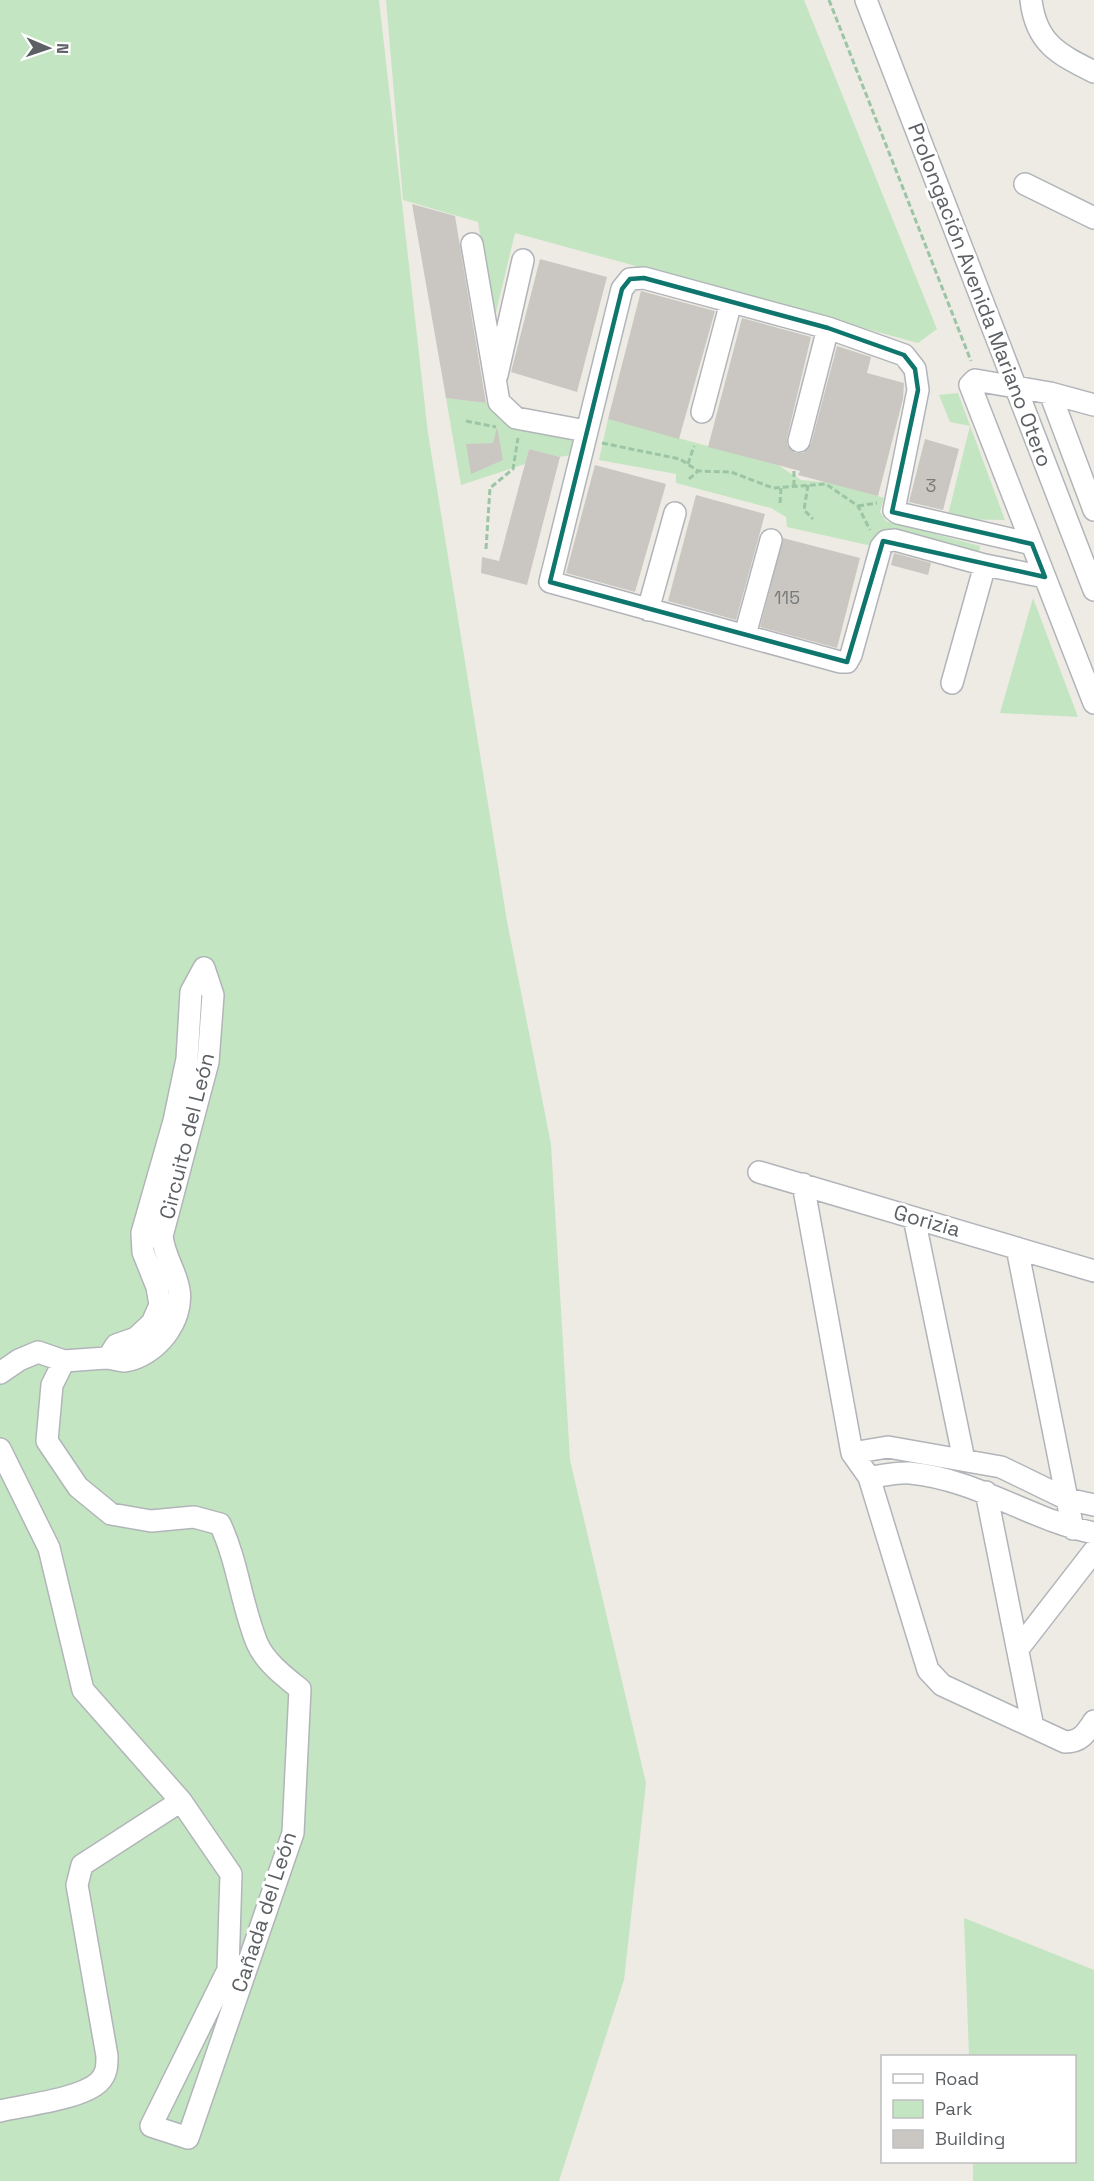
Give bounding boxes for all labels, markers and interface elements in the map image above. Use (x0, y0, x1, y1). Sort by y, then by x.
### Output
north arrow (18, 18, 78, 78)
text: N (52, 43, 73, 54)
street label: Prolongación Avenida Mariano Otero (902, 119, 1059, 471)
house number: 3 (926, 474, 936, 497)
house number: 115 (774, 586, 800, 609)
street label: Circuito del León (153, 1050, 220, 1222)
street label: Gorizia (891, 1198, 964, 1243)
street label: Cañada del León (225, 1828, 302, 1996)
legend (881, 2055, 1076, 2163)
text: Road (935, 2067, 979, 2090)
text: Park (935, 2097, 973, 2120)
text: Building (935, 2127, 1005, 2150)

